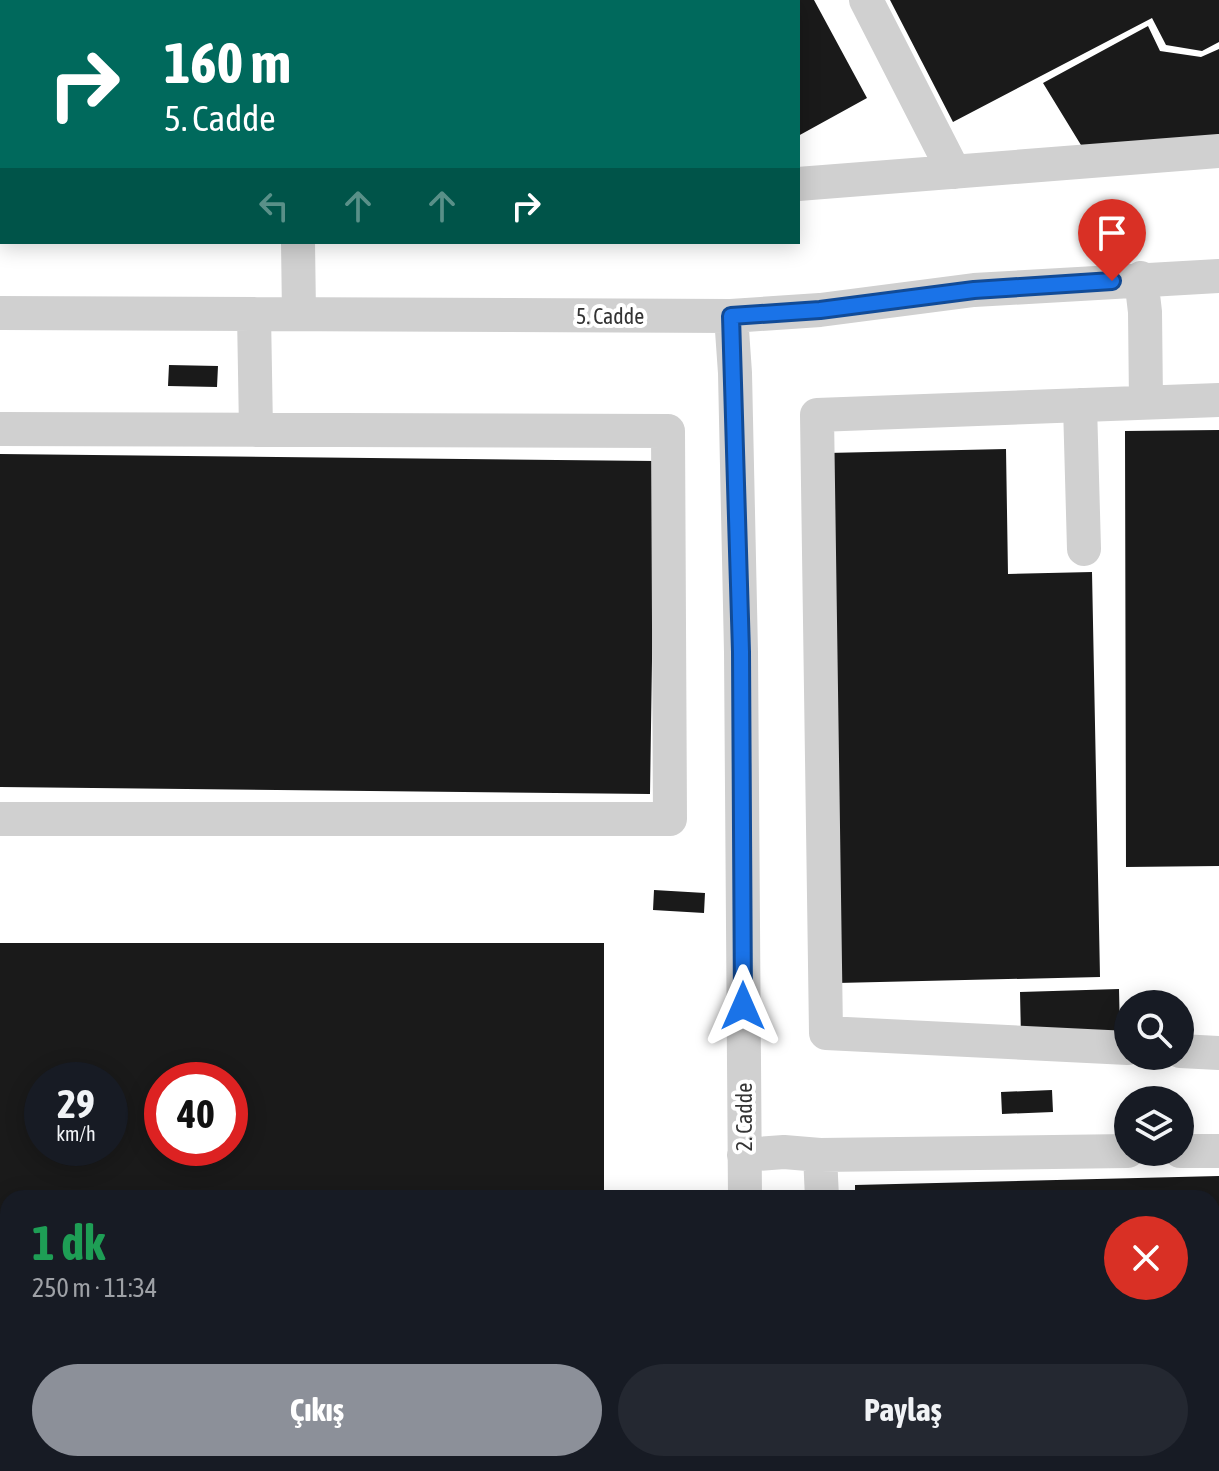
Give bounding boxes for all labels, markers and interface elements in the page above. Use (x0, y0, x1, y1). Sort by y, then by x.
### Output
text: 160 m (164, 31, 291, 95)
icon: right (32, 32, 136, 136)
text: 5. Cadde (164, 97, 276, 139)
icon: left (252, 184, 296, 228)
icon: ahead (336, 184, 380, 228)
icon: ahead (420, 184, 464, 228)
icon: right (504, 184, 548, 228)
pin (1078, 199, 1146, 281)
icon: arrive (1090, 211, 1134, 255)
street label: 5. Cadde (576, 303, 644, 329)
position arrow (701, 964, 785, 1048)
map controls (1114, 990, 1194, 1166)
button: search (1114, 990, 1194, 1070)
speed limit sign: 40 (144, 1062, 248, 1166)
text: 29 (57, 1081, 95, 1126)
street label: 2. Cadde (731, 1083, 757, 1151)
button: layers (1114, 1086, 1194, 1166)
text: km/h (56, 1122, 96, 1145)
text: 1 dk (32, 1215, 105, 1270)
button: close (1104, 1216, 1188, 1300)
text: 250 m · 11:34 (32, 1273, 157, 1303)
button: Çıkış (32, 1364, 602, 1456)
button: Paylaş (618, 1364, 1188, 1456)

